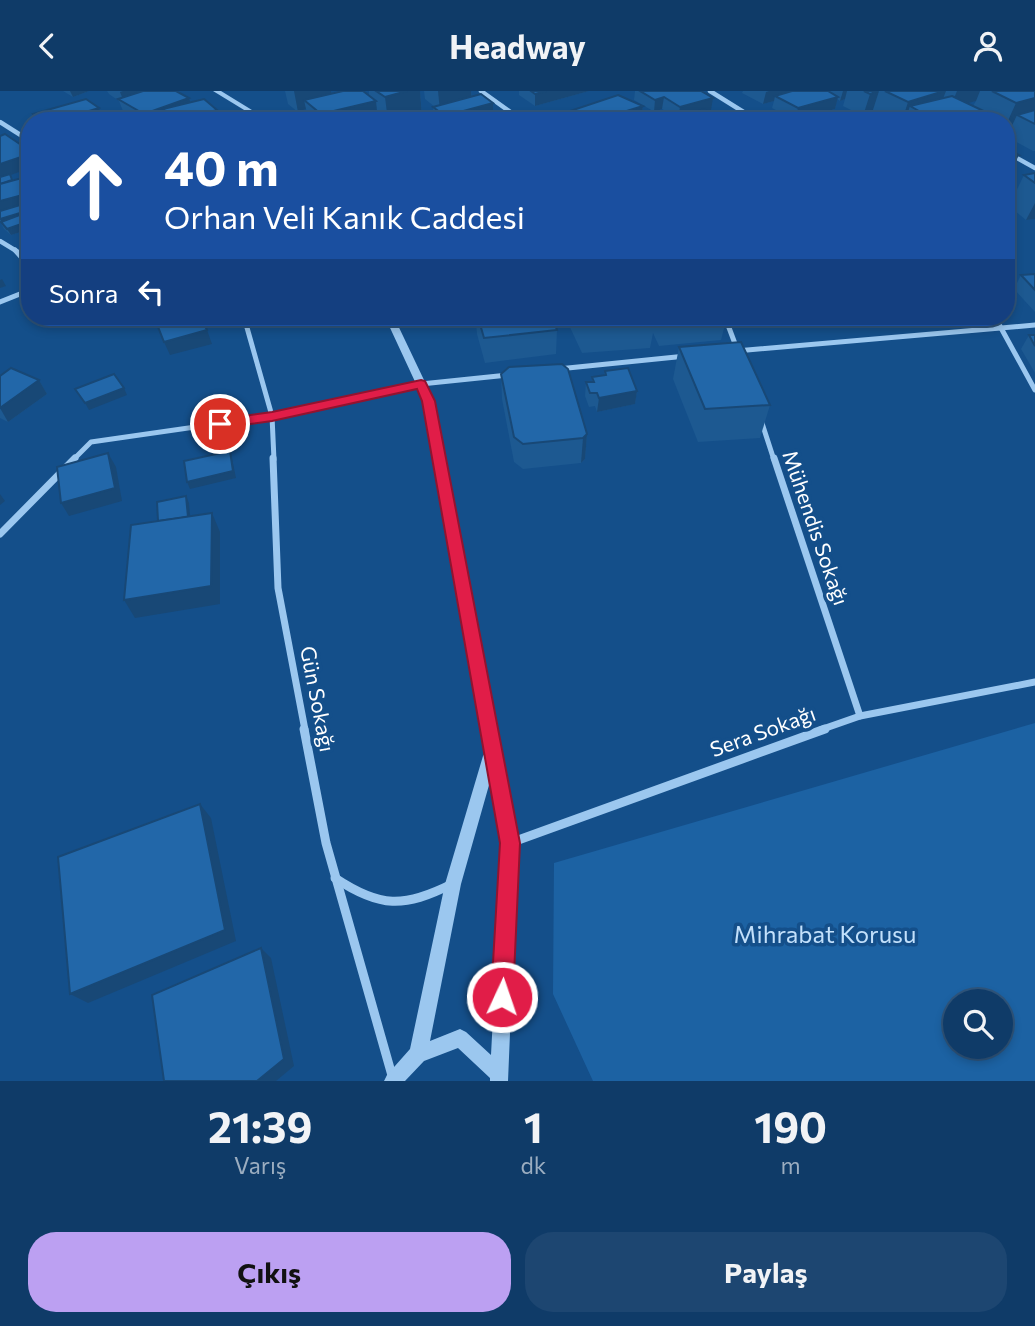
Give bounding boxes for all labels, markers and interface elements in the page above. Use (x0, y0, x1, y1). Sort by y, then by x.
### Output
text: Headway (449, 26, 586, 66)
icon: back (28, 27, 66, 65)
icon: person (969, 27, 1007, 65)
text: 40 m (164, 136, 279, 196)
icon: ahead (49, 140, 140, 231)
text: Orhan Veli Kanık Caddesi (164, 196, 525, 236)
icon: left (132, 273, 170, 311)
text: Sonra (49, 277, 118, 308)
pin (190, 394, 250, 454)
icon: arrive (201, 405, 239, 443)
street label: Mühendis Sokağı (778, 447, 855, 608)
street label: Gün Sokağı (296, 644, 341, 754)
street label: Sera Sokağı (706, 700, 819, 761)
park label: Mihrabat Korusu (734, 919, 916, 948)
position arrow (465, 960, 539, 1034)
map controls (943, 989, 1013, 1059)
button: search (943, 989, 1013, 1059)
text: 21:39 (208, 1100, 312, 1152)
text: 1 (524, 1100, 543, 1152)
text: 190 (754, 1100, 827, 1152)
text: Varış (234, 1151, 286, 1179)
text: dk (520, 1151, 546, 1179)
text: m (781, 1151, 801, 1179)
button: Çıkış (28, 1232, 511, 1312)
button: Paylaş (525, 1232, 1007, 1312)

